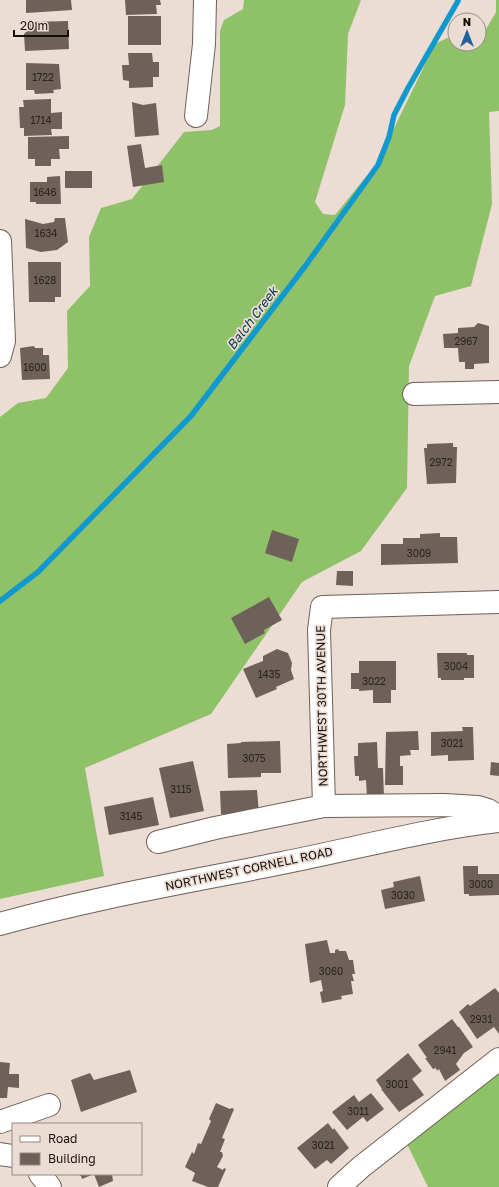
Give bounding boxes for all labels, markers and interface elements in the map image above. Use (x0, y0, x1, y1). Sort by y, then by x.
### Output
scale bar (14, 12, 68, 38)
north arrow (447, 12, 487, 52)
text: N (463, 15, 471, 28)
text: 20 m (20, 18, 48, 33)
house number: 1722 (32, 71, 54, 83)
house number: 1714 (30, 114, 52, 126)
house number: 1646 (33, 186, 57, 198)
house number: 1634 (35, 227, 57, 239)
house number: 1628 (34, 274, 56, 286)
water label: Balch Creek (223, 282, 282, 353)
house number: 2967 (454, 335, 478, 347)
house number: 1600 (23, 361, 47, 373)
house number: 2972 (430, 456, 453, 468)
house number: 3009 (407, 547, 431, 559)
street label: NORTHWEST 30TH AVENUE (313, 625, 330, 787)
house number: 3004 (444, 660, 468, 672)
house number: 1435 (258, 668, 280, 680)
house number: 3022 (362, 675, 386, 687)
house number: 3021 (441, 737, 463, 749)
house number: 3075 (242, 752, 266, 764)
house number: 3115 (170, 783, 192, 795)
house number: 3145 (120, 810, 142, 822)
street label: NORTHWEST CORNELL ROAD (164, 843, 334, 894)
house number: 3000 (469, 878, 493, 890)
house number: 3030 (391, 889, 415, 901)
house number: 3060 (319, 965, 343, 977)
house number: 2931 (470, 1013, 492, 1025)
house number: 2941 (434, 1044, 457, 1056)
house number: 3001 (385, 1078, 409, 1090)
house number: 3011 (347, 1105, 369, 1117)
legend (12, 1123, 142, 1175)
text: Road (48, 1131, 77, 1146)
house number: 3021 (312, 1139, 334, 1151)
text: Building (48, 1151, 96, 1166)

